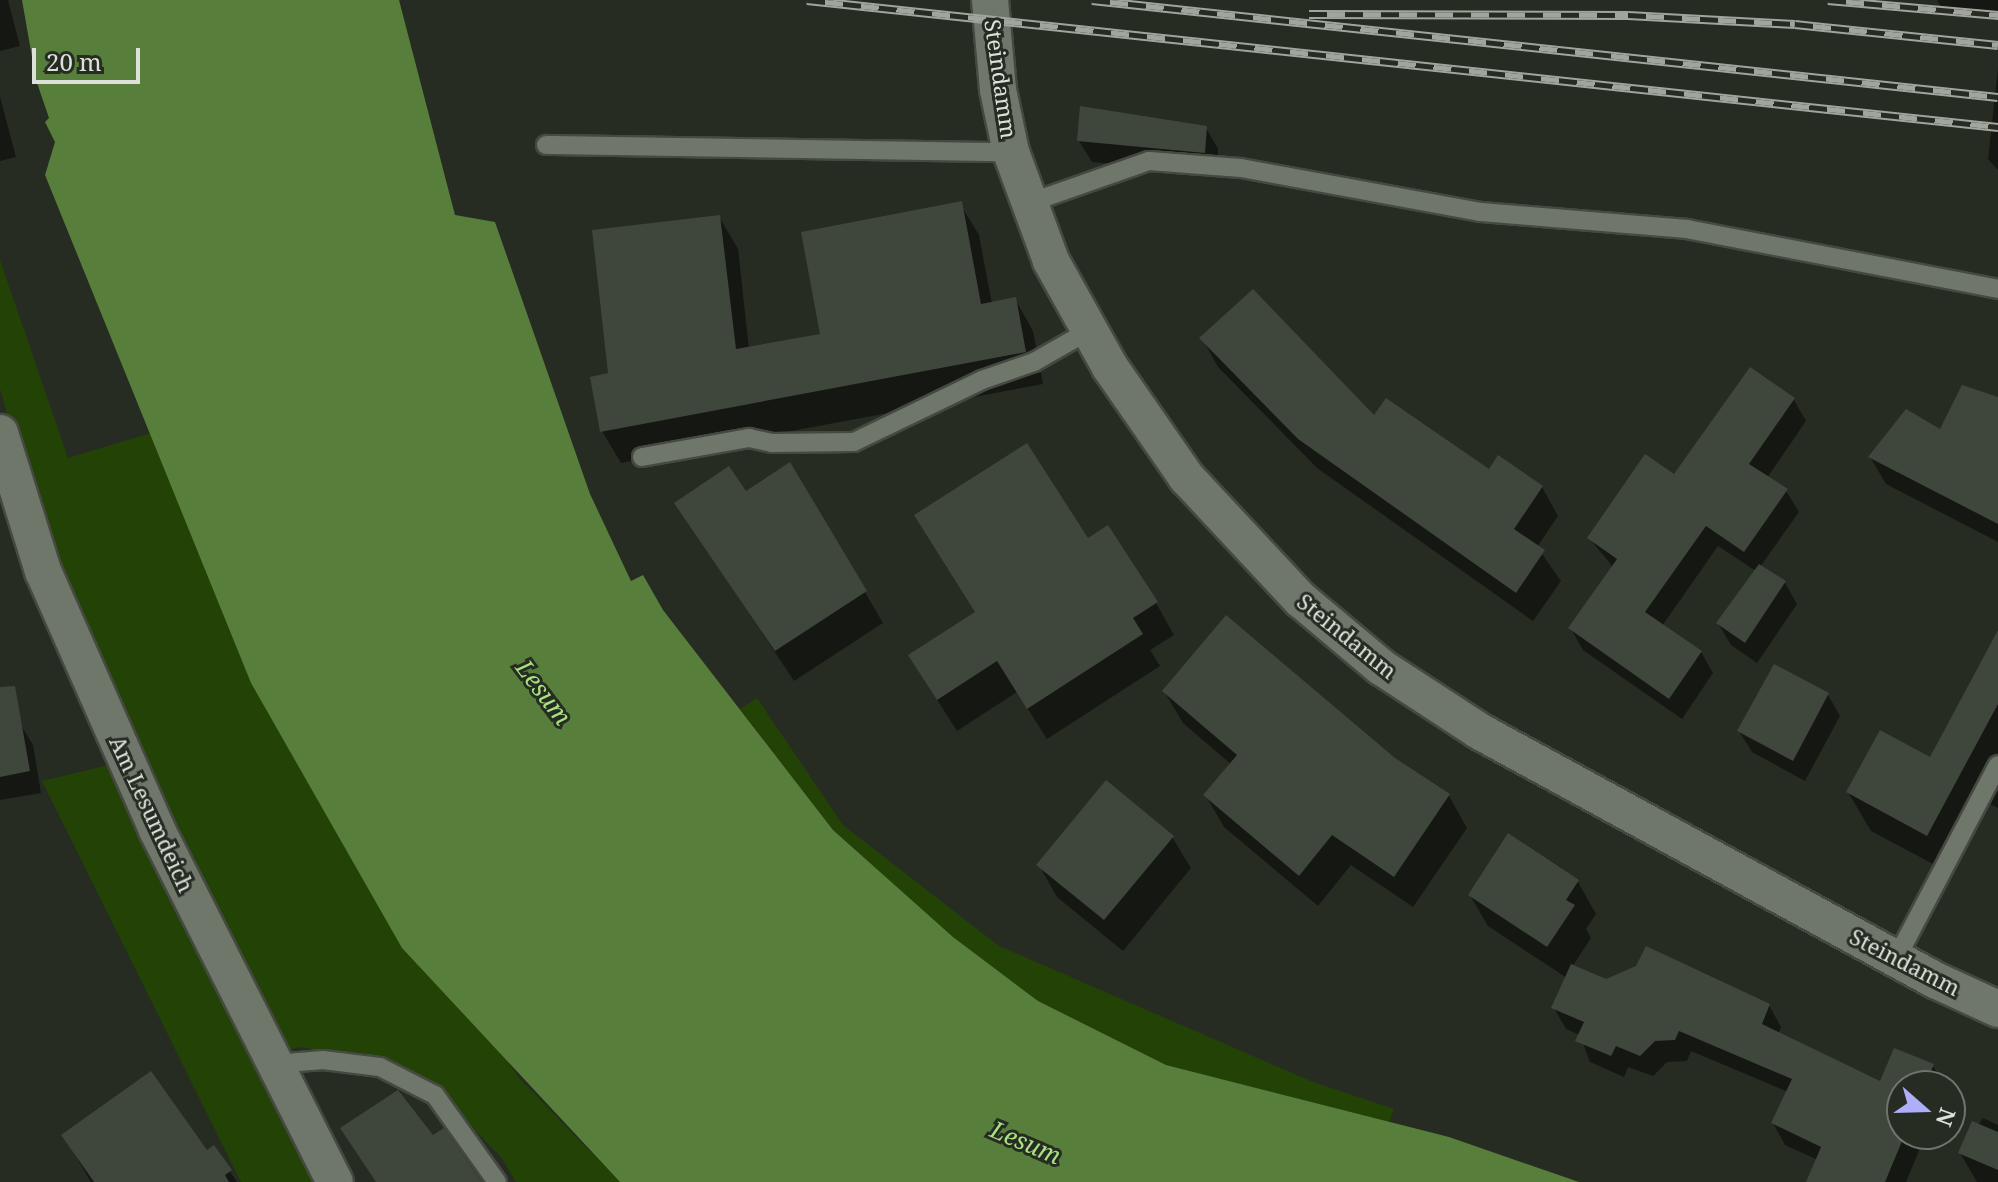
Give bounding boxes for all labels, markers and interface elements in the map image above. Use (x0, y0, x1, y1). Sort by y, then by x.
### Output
street label: Steindamm (980, 18, 1022, 140)
scale bar (36, 32, 144, 82)
text: 20 m (46, 45, 102, 78)
street label: Steindamm (1292, 588, 1402, 684)
water label: Lesum (510, 654, 578, 730)
street label: Am Lesumdeich (104, 732, 200, 896)
street label: Steindamm (1845, 923, 1965, 1001)
north arrow (1886, 1070, 1966, 1150)
text: N (1930, 1104, 1964, 1131)
water label: Lesum (986, 1114, 1066, 1170)

